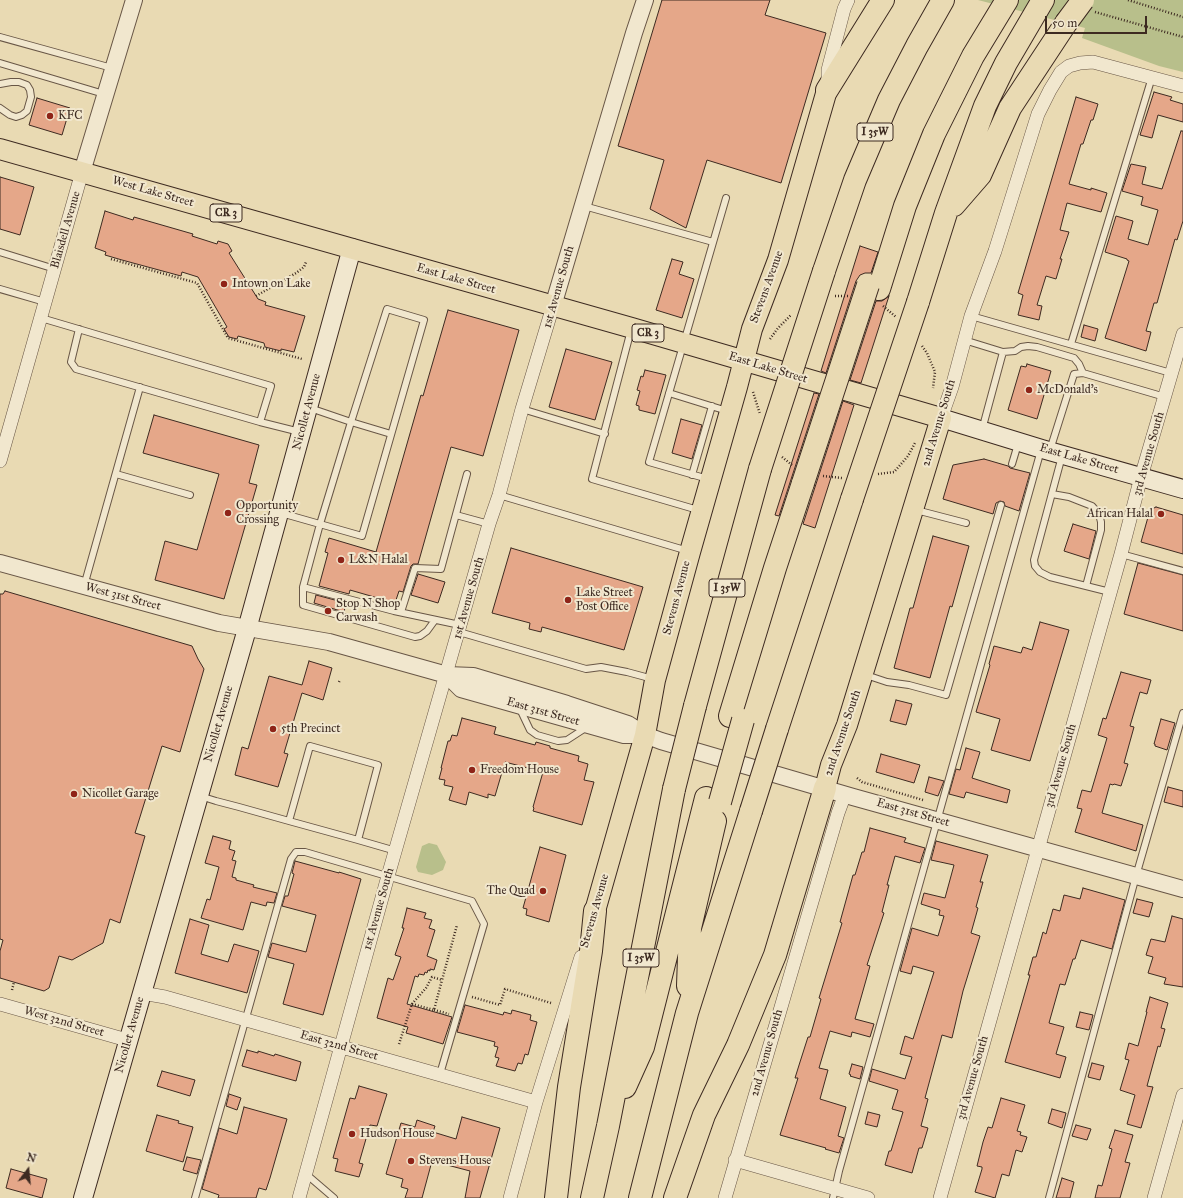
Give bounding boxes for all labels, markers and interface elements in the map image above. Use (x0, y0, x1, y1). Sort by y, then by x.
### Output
scale bar (1047, 8, 1149, 34)
text: 50 m (1052, 16, 1077, 30)
place label: KFC (58, 109, 83, 123)
marker: KFC (45, 111, 55, 121)
road number: I 35W (857, 123, 893, 141)
street label: West Lake Street (111, 174, 195, 210)
street label: Blaisdell Avenue (48, 190, 84, 270)
road number: CR 3 (210, 204, 242, 222)
street label: 1st Avenue South (540, 244, 578, 330)
street label: Stevens Avenue (747, 249, 787, 325)
street label: East Lake Street (415, 261, 497, 297)
place label: Intown on Lake (232, 277, 310, 291)
marker: Intown on Lake (219, 279, 229, 289)
road number: CR 3 (632, 324, 664, 342)
street label: East Lake Street (727, 349, 809, 387)
street label: Nicollet Avenue (290, 372, 324, 452)
street label: 2nd Avenue South (919, 378, 959, 468)
place label: McDonald's (1037, 383, 1098, 397)
marker: McDonald's (1024, 385, 1034, 395)
street label: 3rd Avenue South (1130, 410, 1168, 498)
street label: East Lake Street (1038, 441, 1120, 477)
place label: Opportunity Crossing (236, 499, 298, 527)
place label: African Halal (1087, 507, 1153, 521)
marker: Opportunity Crossing (223, 508, 233, 518)
marker: African Halal (1156, 509, 1166, 519)
place label: L&N Halal (349, 553, 408, 567)
marker: L&N Halal (336, 555, 346, 565)
street label: 1st Avenue South (450, 555, 488, 641)
street label: Stevens Avenue (660, 559, 694, 637)
road number: I 35W (709, 579, 745, 597)
street label: West 31st Street (84, 580, 162, 614)
place label: Lake Street Post Office (576, 586, 633, 614)
marker: Lake Street Post Office (563, 595, 573, 605)
place label: Stop N Shop Carwash (336, 597, 400, 625)
marker: Stop N Shop Carwash (323, 606, 333, 616)
street label: Nicollet Avenue (201, 684, 237, 764)
street label: 2nd Avenue South (822, 688, 864, 778)
street label: East 31st Street (505, 695, 581, 729)
place label: 5th Precinct (281, 722, 340, 736)
street label: 3rd Avenue South (1042, 722, 1080, 810)
marker: 5th Precinct (268, 724, 278, 734)
place label: Freedom House (480, 763, 559, 777)
marker: Freedom House (467, 765, 477, 775)
place label: Nicollet Garage (82, 787, 159, 801)
marker: Nicollet Garage (69, 789, 79, 799)
street label: East 31st Street (875, 796, 951, 830)
street label: 1st Avenue South (360, 866, 398, 952)
street label: Stevens Avenue (578, 872, 612, 950)
place label: The Quad (487, 884, 535, 898)
marker: The Quad (538, 886, 548, 896)
road number: I 35W (623, 949, 659, 967)
street label: Nicollet Avenue (112, 995, 148, 1075)
street label: West 32nd Street (22, 1004, 106, 1040)
street label: 2nd Avenue South (748, 1008, 786, 1098)
street label: East 32nd Street (298, 1028, 380, 1064)
street label: 3rd Avenue South (954, 1034, 992, 1122)
place label: Hudson House (360, 1127, 434, 1141)
marker: Hudson House (347, 1129, 357, 1139)
north arrow (8, 1150, 48, 1190)
text: N (25, 1150, 38, 1166)
place label: Stevens House (419, 1154, 491, 1168)
marker: Stevens House (406, 1156, 416, 1166)

